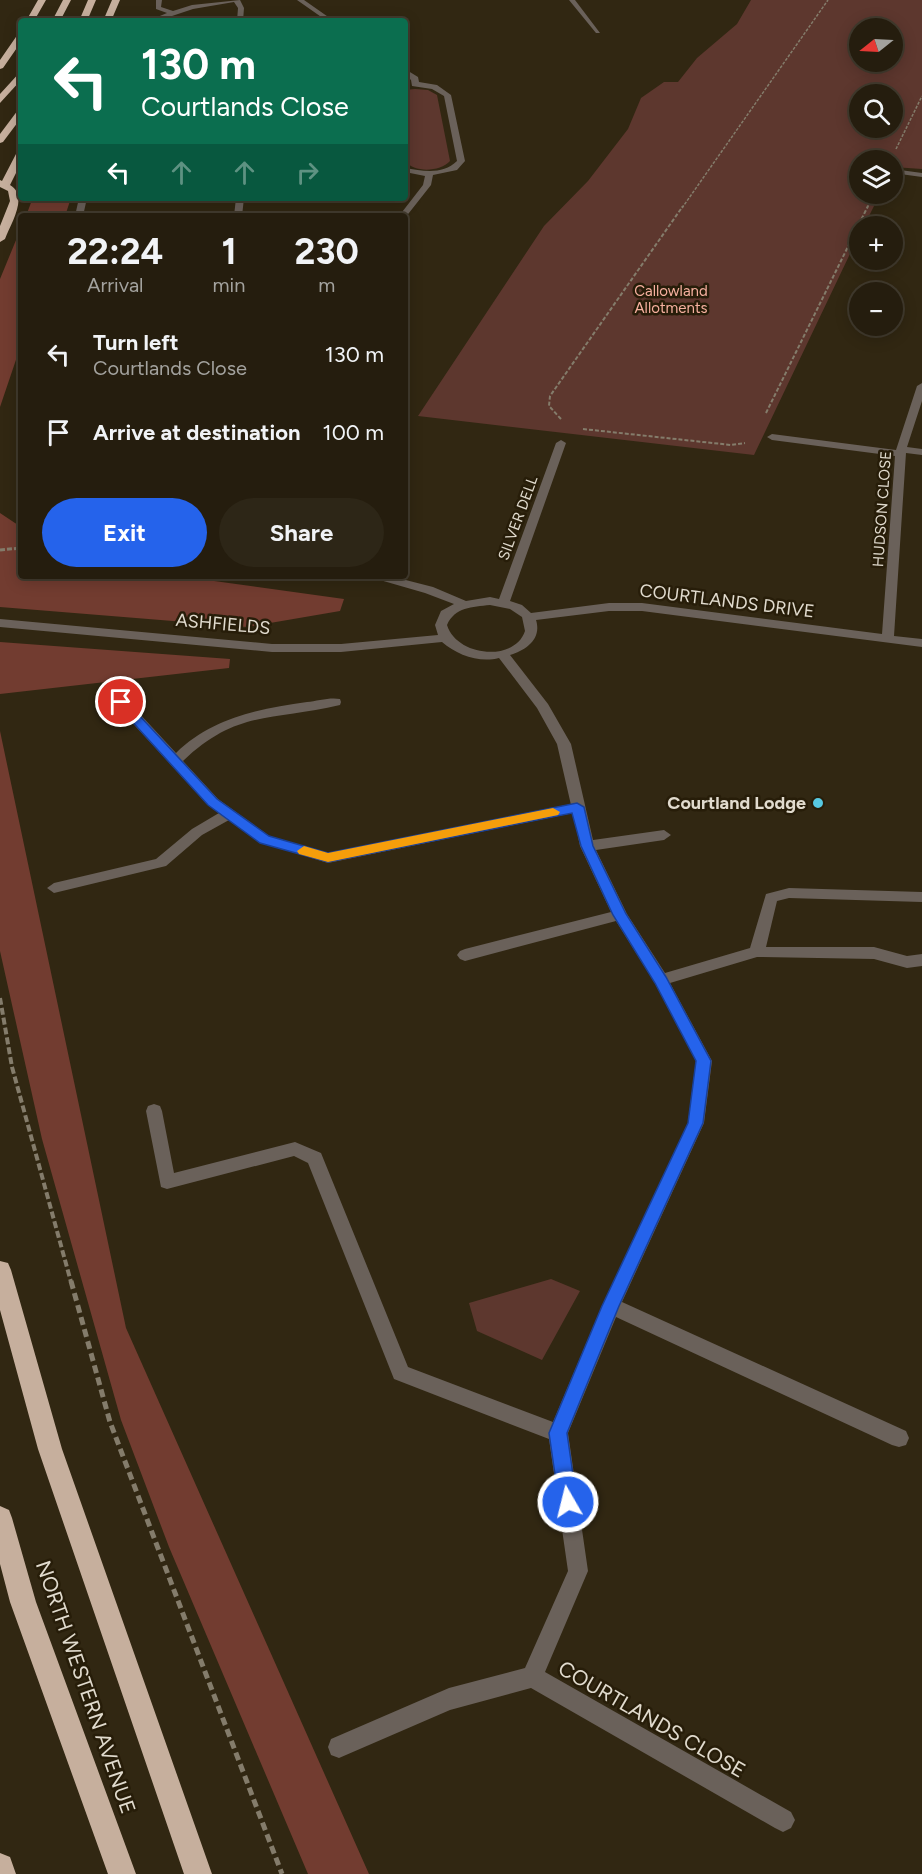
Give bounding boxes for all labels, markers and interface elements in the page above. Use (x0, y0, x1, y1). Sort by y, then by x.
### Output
north arrow (849, 18, 903, 72)
map controls (849, 18, 903, 336)
text: 130 m (141, 39, 256, 90)
icon: left (42, 42, 120, 120)
button: search (849, 84, 903, 138)
text: Courtlands Close (141, 90, 349, 123)
button: layers (849, 150, 903, 204)
icon: left (102, 156, 135, 189)
icon: ahead (165, 156, 198, 189)
icon: ahead (228, 156, 261, 189)
icon: right (291, 156, 324, 189)
button: + (849, 216, 903, 270)
text: 22:24 (67, 230, 163, 273)
text: 1 (221, 230, 237, 273)
text: 230 (295, 230, 359, 273)
text: Arrival (87, 273, 144, 297)
text: min (213, 273, 245, 297)
text: m (318, 273, 335, 297)
park label: Callowland Allotments (634, 282, 708, 317)
button: − (849, 282, 903, 336)
text: Turn left (93, 329, 179, 356)
icon: left (42, 338, 75, 371)
text: 130 m (325, 341, 384, 368)
text: Courtlands Close (93, 356, 247, 380)
icon: arrive (42, 416, 75, 449)
text: Arrive at destination (93, 419, 301, 446)
text: 100 m (323, 419, 384, 446)
street label: HUDSON CLOSE (869, 450, 895, 568)
street label: SILVER DELL (494, 473, 542, 563)
button: Exit (42, 498, 207, 567)
button: Share (219, 498, 384, 567)
street label: COURTLANDS DRIVE (638, 579, 816, 623)
street label: ASHFIELDS (175, 609, 271, 639)
pin (95, 676, 146, 727)
icon: arrive (104, 685, 137, 718)
place label: Courtland Lodge (667, 792, 806, 814)
marker: Courtland Lodge (811, 796, 825, 810)
position arrow (536, 1470, 600, 1534)
street label: NORTH WESTERN AVENUE (31, 1557, 141, 1817)
street label: COURTLANDS CLOSE (554, 1655, 750, 1783)

